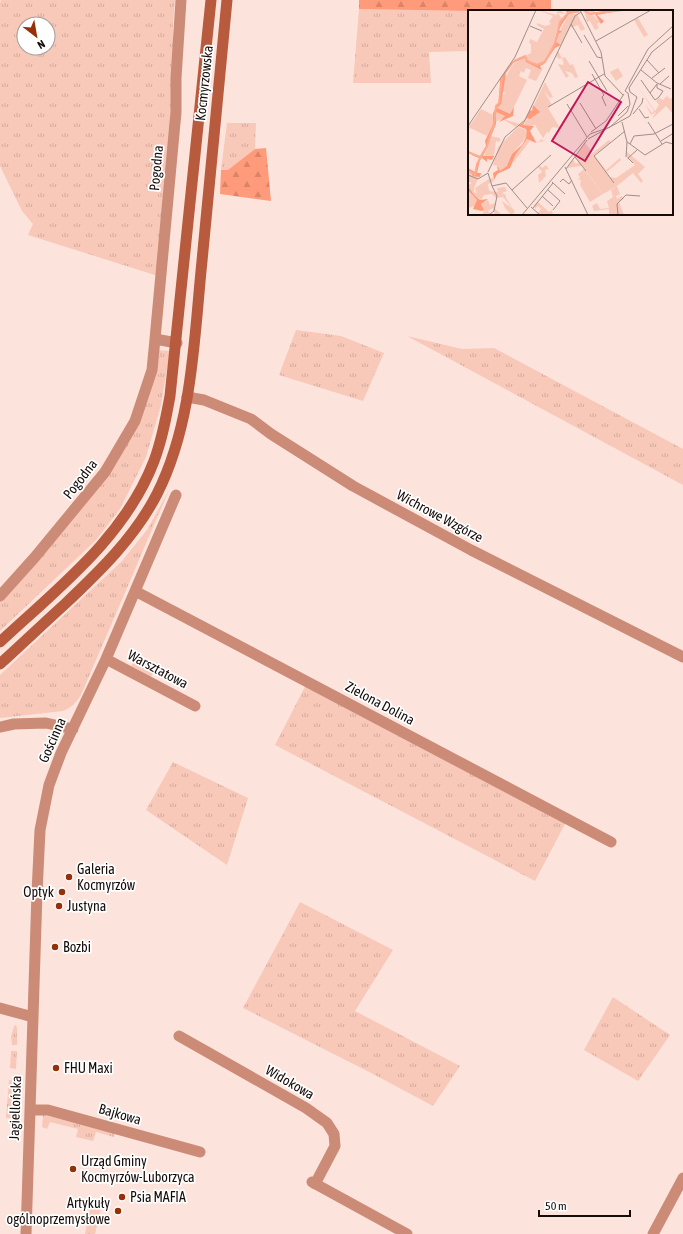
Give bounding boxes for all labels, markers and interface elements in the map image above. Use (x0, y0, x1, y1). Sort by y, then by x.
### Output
inset map (468, 10, 673, 215)
north arrow (16, 16, 56, 56)
text: N (35, 38, 47, 51)
street label: Kocmyrzowska (192, 45, 216, 121)
street label: Pogodna (146, 145, 166, 191)
street label: Pogodna (60, 456, 100, 502)
street label: Wichrowe Wzgórze (394, 487, 486, 545)
street label: Warsztatowa (125, 646, 191, 692)
street label: Zielona Dolina (343, 678, 417, 728)
street label: Gościnna (35, 715, 69, 765)
place label: Galeria Kocmyrzów (77, 861, 136, 893)
marker: Galeria Kocmyrzów (64, 872, 74, 882)
place label: Optyk (23, 884, 54, 900)
marker: Optyk (57, 887, 67, 897)
place label: Justyna (67, 898, 106, 914)
marker: Justyna (54, 901, 64, 911)
place label: Bozbi (63, 939, 91, 955)
marker: Bozbi (50, 942, 60, 952)
place label: FHU Maxi (64, 1060, 113, 1076)
street label: Widokowa (263, 1062, 317, 1102)
marker: FHU Maxi (51, 1063, 61, 1073)
street label: Jagiellońska (6, 1075, 24, 1141)
street label: Bajkowa (97, 1100, 143, 1128)
place label: Urząd Gminy Kocmyrzów-Luborzyca (81, 1153, 194, 1185)
marker: Urząd Gminy Kocmyrzów-Luborzyca (68, 1164, 78, 1174)
place label: Psia MAFIA (130, 1189, 186, 1205)
marker: Psia MAFIA (117, 1192, 127, 1202)
scale bar (539, 1192, 630, 1218)
place label: Artykuły ogólnoprzemysłowe (7, 1195, 110, 1227)
text: 50 m (545, 1199, 567, 1213)
marker: Artykuły ogólnoprzemysłowe (113, 1206, 123, 1216)

